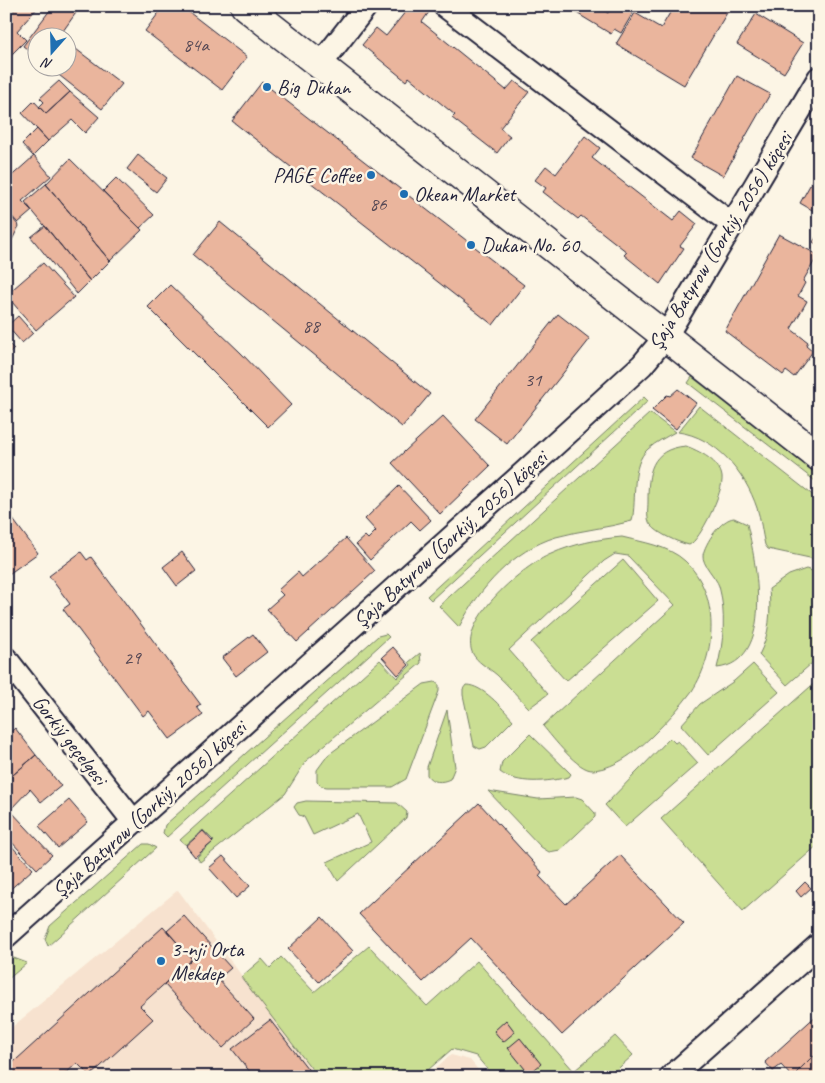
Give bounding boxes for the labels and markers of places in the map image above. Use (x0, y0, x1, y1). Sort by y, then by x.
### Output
place label: Big Dukan (277, 74, 352, 100)
marker: Big Dukan (261, 81, 273, 93)
place label: PAGE Coffee (273, 162, 362, 188)
marker: PAGE Coffee (365, 169, 377, 181)
place label: Okean Market (414, 181, 517, 207)
marker: Okean Market (398, 188, 410, 200)
place label: Dukan No. 60 (481, 232, 581, 258)
marker: Dukan No. 60 (465, 239, 477, 251)
place label: 3-nji Orta Mekdep (171, 936, 245, 986)
marker: 3-nji Orta Mekdep (155, 955, 167, 967)

